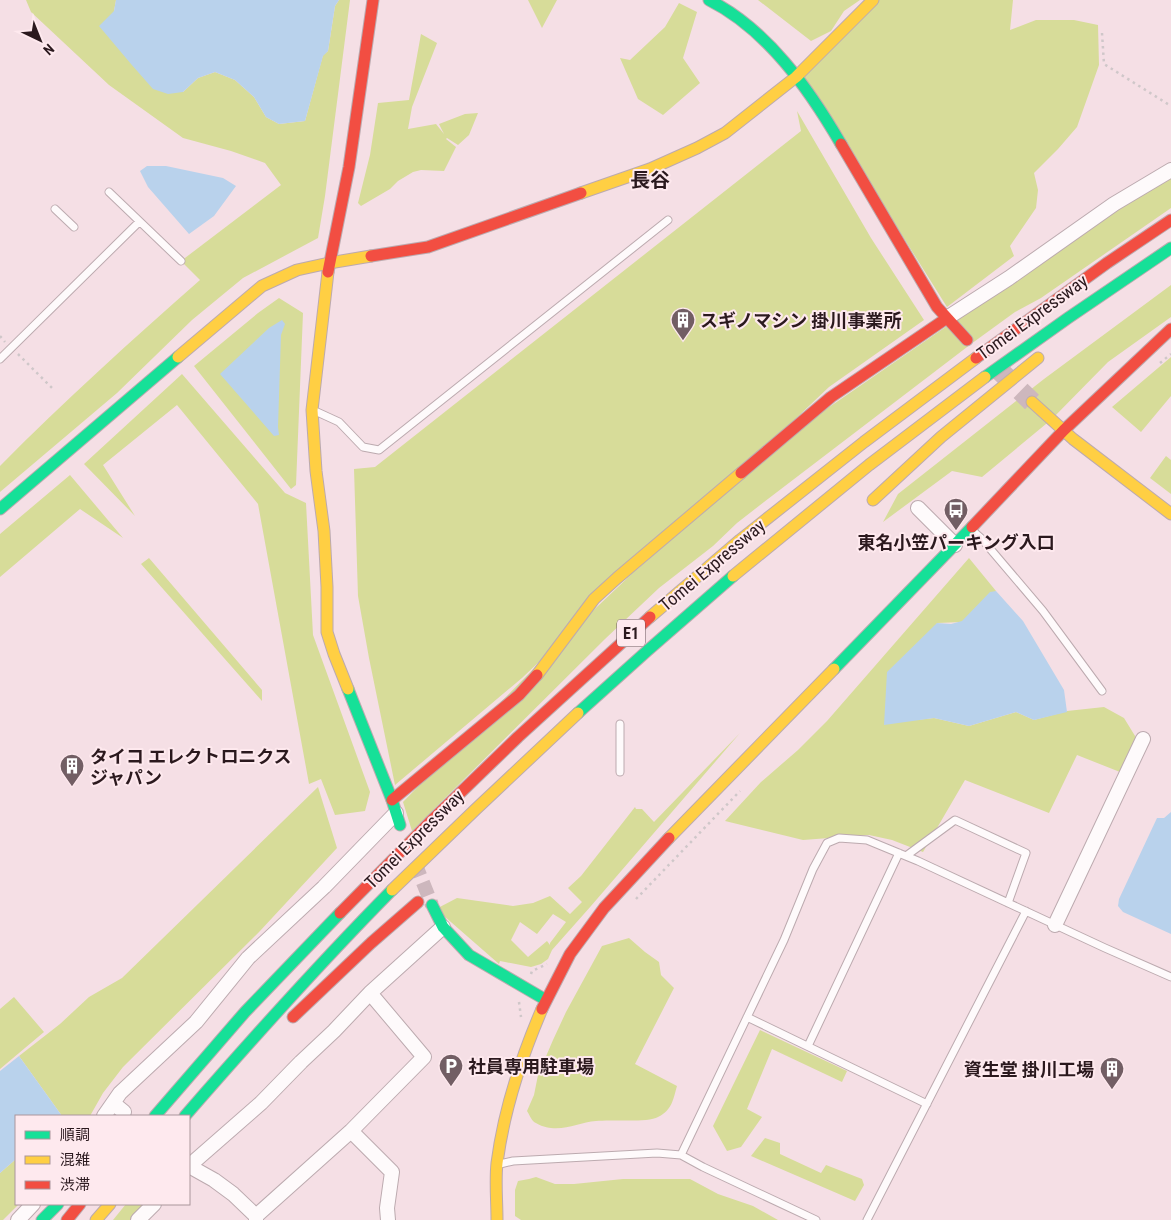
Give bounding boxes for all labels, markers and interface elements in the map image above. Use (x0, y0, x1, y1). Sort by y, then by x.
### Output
north arrow (15, 15, 65, 65)
text: N (40, 41, 57, 58)
district label: 長谷 (630, 168, 670, 192)
street label: Tomei Expressway (973, 270, 1092, 364)
building icon: スギノマシン 掛川事業所 (670, 307, 696, 341)
place label: スギノマシン 掛川事業所 (700, 310, 901, 331)
bus stop icon: 東名小笠パーキング入口 (943, 497, 969, 531)
street label: Tomei Expressway (655, 514, 769, 615)
place label: 東名小笠パーキング入口 (857, 532, 1055, 553)
road number: E1 (617, 620, 645, 646)
place label: タイコ エレクトロニクス ジャパン (90, 746, 292, 788)
building icon: タイコ エレクトロニクス ジャパン (59, 753, 85, 787)
street label: Tomei Expressway (360, 785, 468, 893)
parking icon: 社員専用駐車場 (438, 1053, 464, 1087)
place label: 社員専用駐車場 (468, 1056, 594, 1077)
building icon: 資生堂 掛川工場 (1099, 1056, 1125, 1090)
place label: 資生堂 掛川工場 (964, 1059, 1094, 1080)
legend (15, 1115, 190, 1205)
text: 順調 (60, 1126, 90, 1144)
text: 混雑 (60, 1151, 90, 1169)
text: 渋滞 (60, 1176, 90, 1194)

